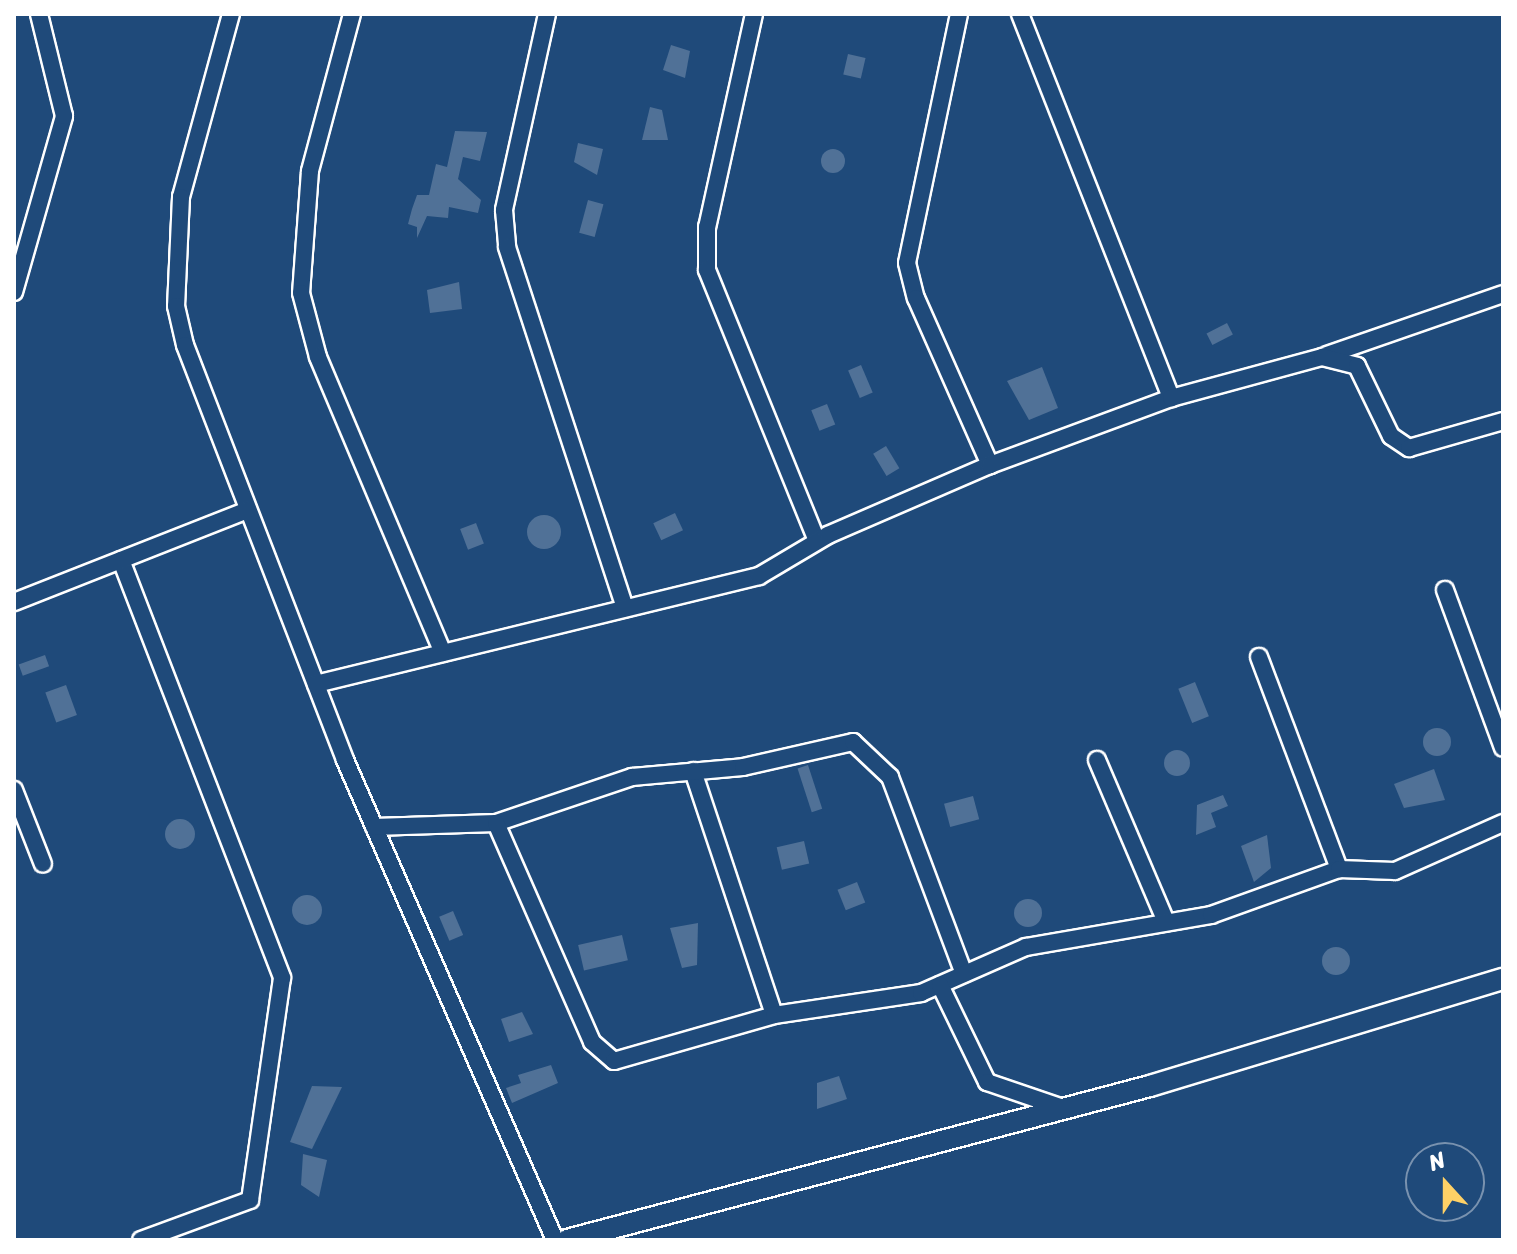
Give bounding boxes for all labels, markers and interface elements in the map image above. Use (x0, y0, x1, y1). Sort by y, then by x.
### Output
text: N (1423, 1140, 1451, 1182)
north arrow (1405, 1142, 1485, 1222)

